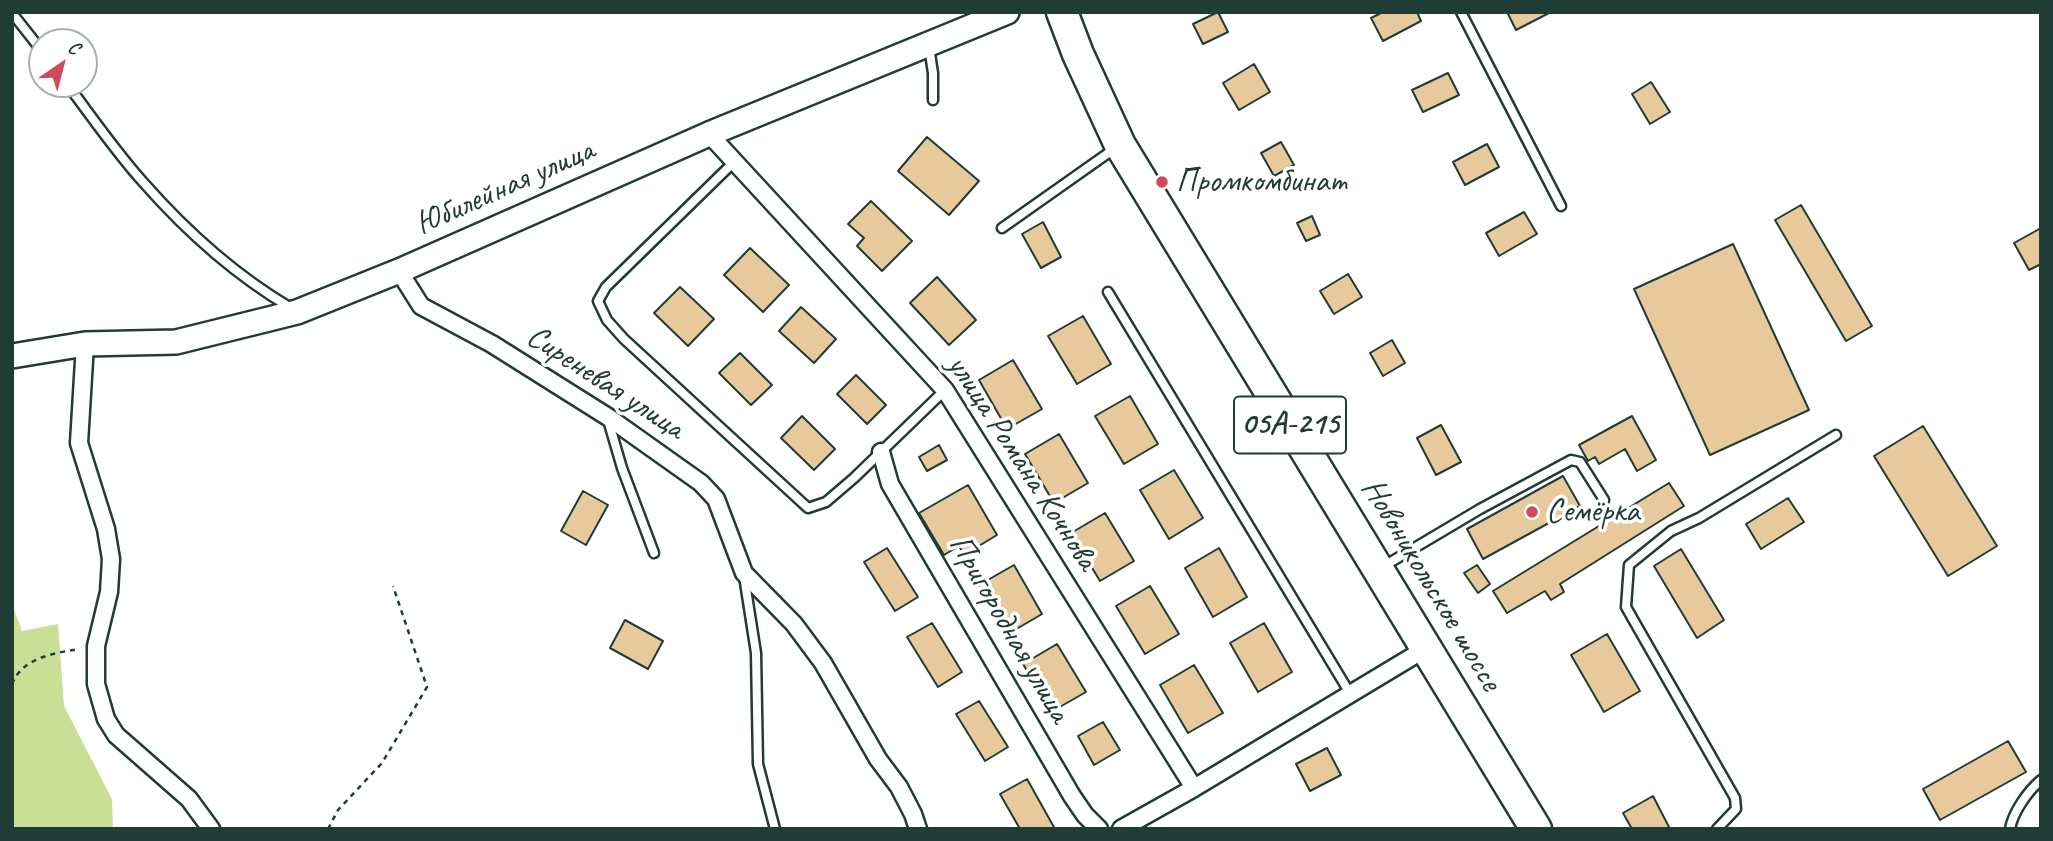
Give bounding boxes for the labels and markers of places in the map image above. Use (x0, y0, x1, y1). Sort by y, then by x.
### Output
place label: Промкомбинат (1176, 162, 1346, 202)
marker: Промкомбинат (1154, 174, 1170, 190)
place label: Семёрка (1546, 492, 1640, 532)
marker: Семёрка (1524, 504, 1540, 520)

